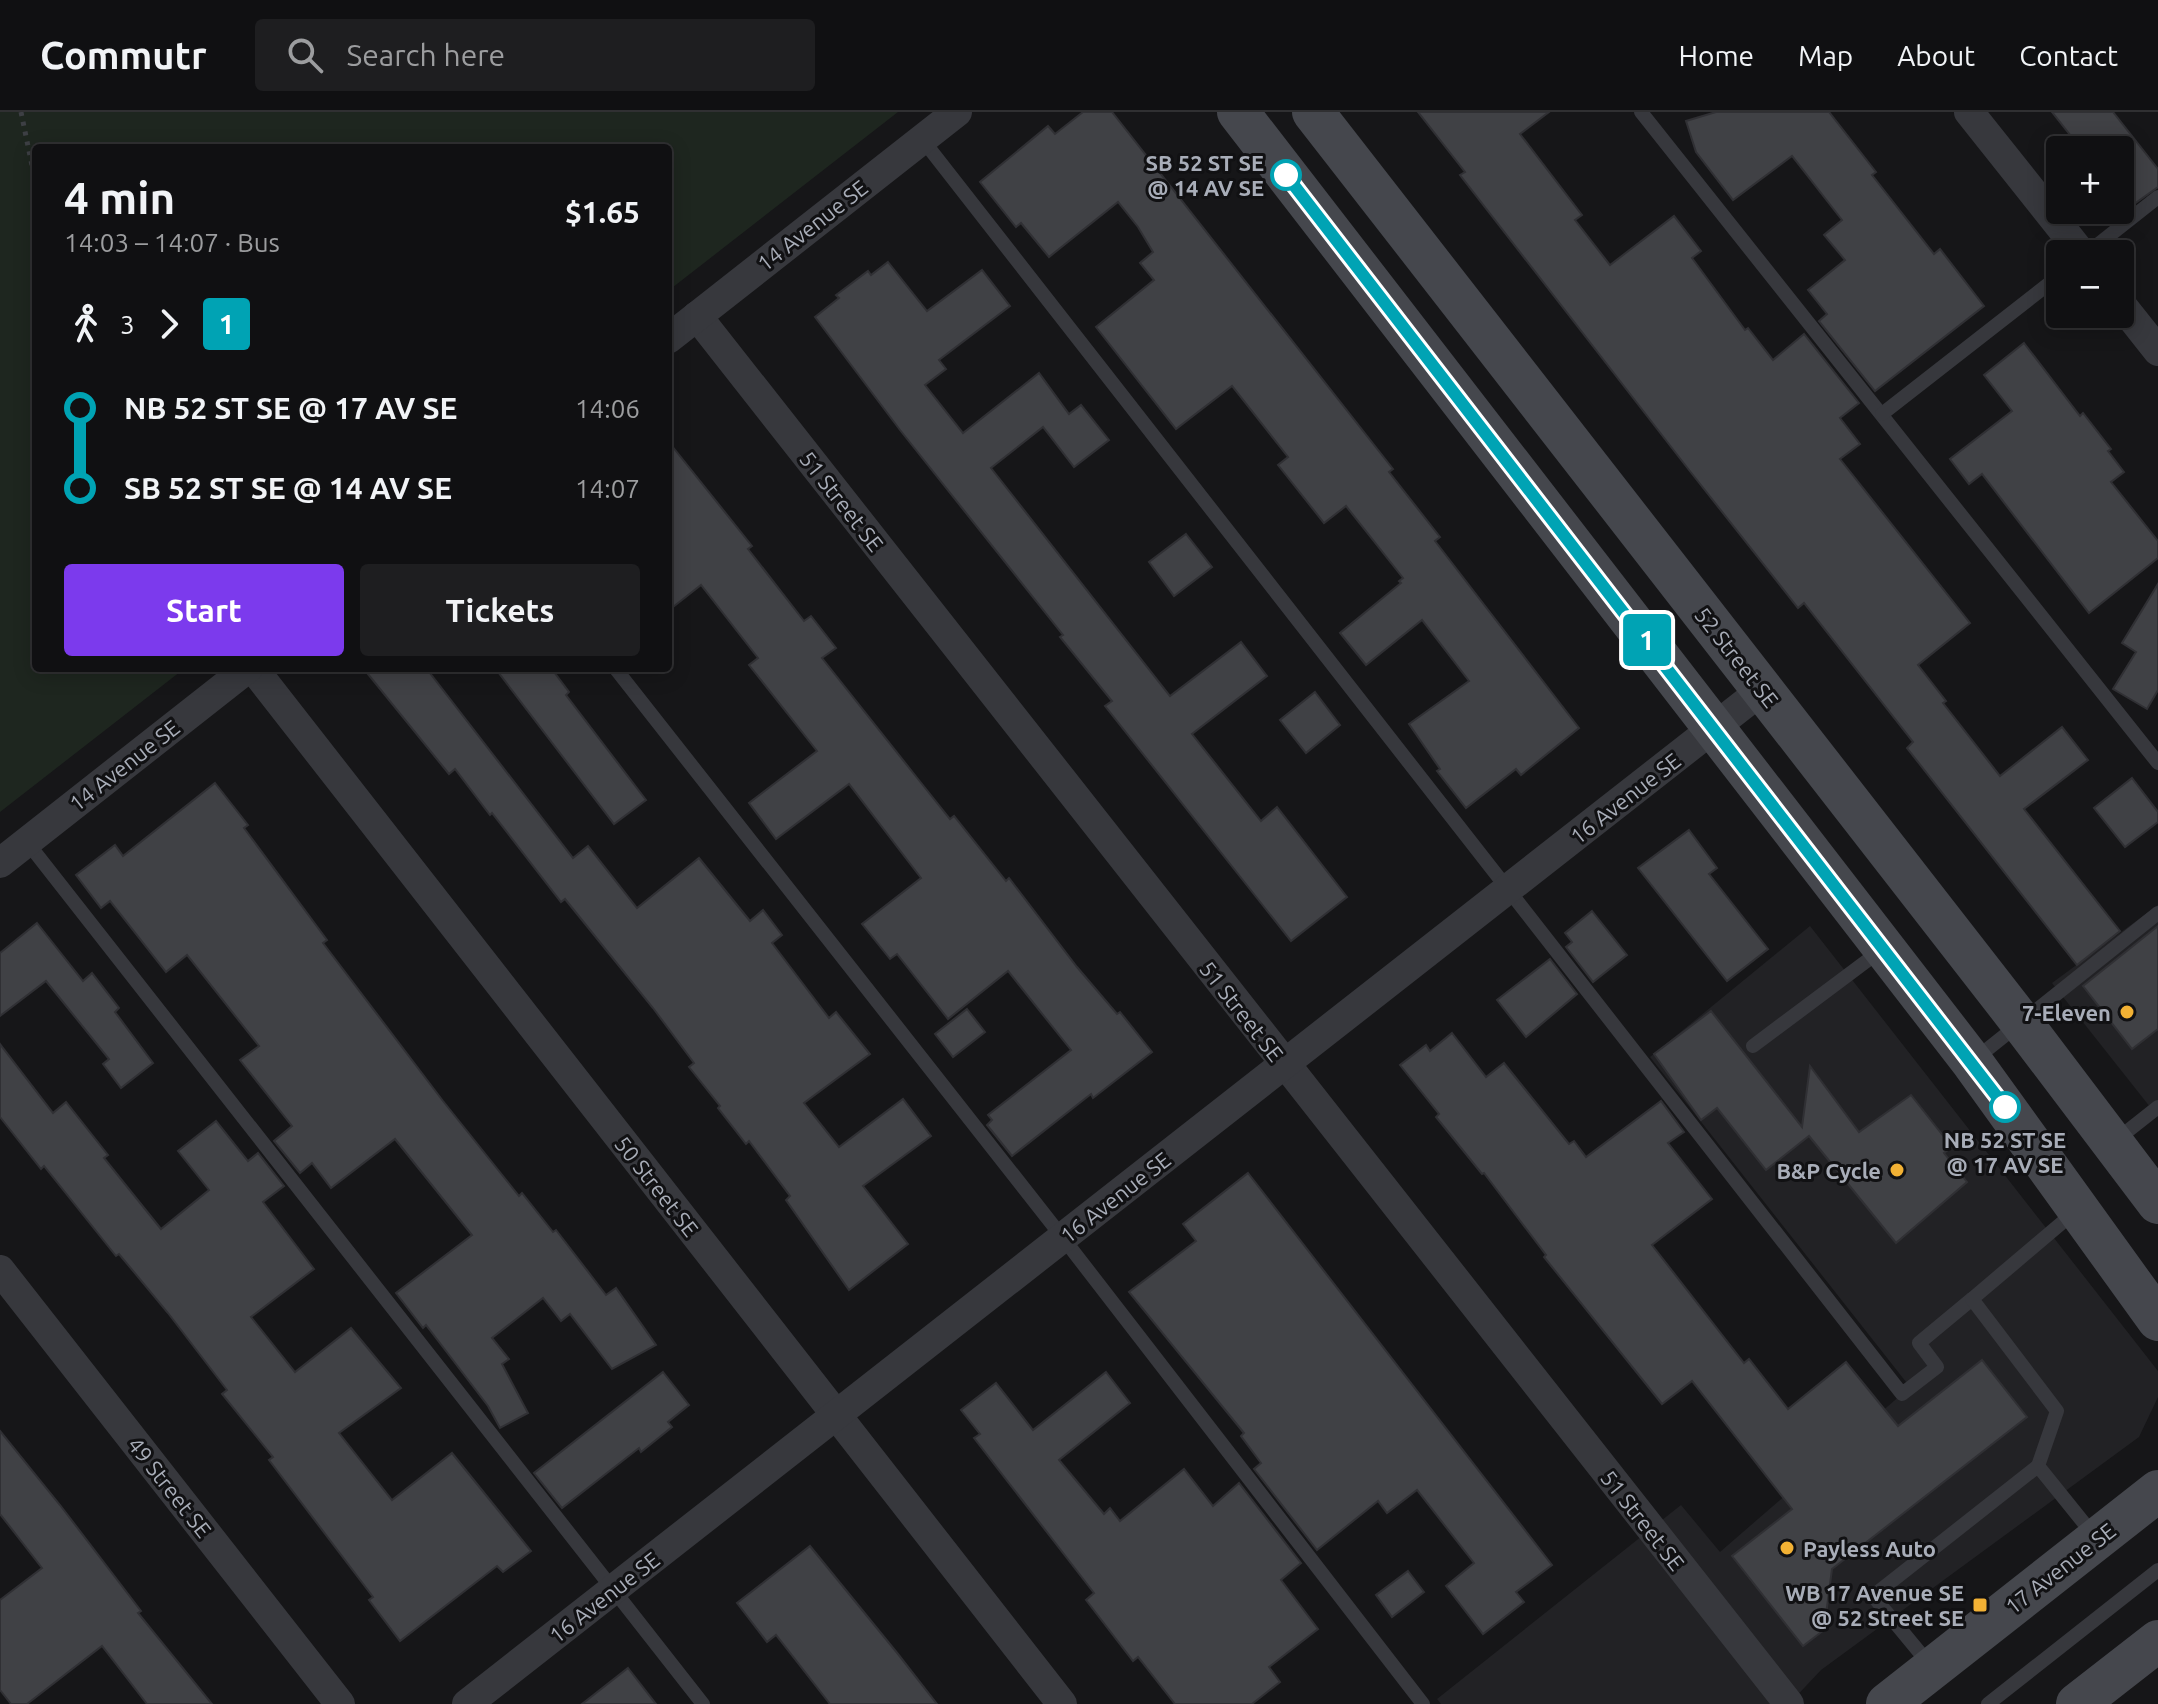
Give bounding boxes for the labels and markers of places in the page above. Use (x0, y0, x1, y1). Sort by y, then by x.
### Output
place label: SB 52 ST SE @ 14 AV SE (1146, 150, 1264, 200)
marker: SB 52 ST SE @ 14 AV SE (1271, 160, 1301, 190)
place label: 7-Eleven (2022, 1000, 2111, 1025)
marker: 7-Eleven (2118, 1003, 2136, 1021)
marker: NB 52 ST SE @ 17 AV SE (1990, 1092, 2020, 1122)
place label: NB 52 ST SE @ 17 AV SE (1944, 1127, 2066, 1177)
place label: B&P Cycle (1776, 1158, 1881, 1183)
marker: B&P Cycle (1888, 1161, 1906, 1179)
place label: Payless Auto (1803, 1536, 1936, 1561)
marker: Payless Auto (1778, 1539, 1796, 1557)
place label: WB 17 Avenue SE @ 52 Street SE (1785, 1580, 1964, 1630)
marker: WB 17 Avenue SE @ 52 Street SE (1971, 1596, 1989, 1614)

